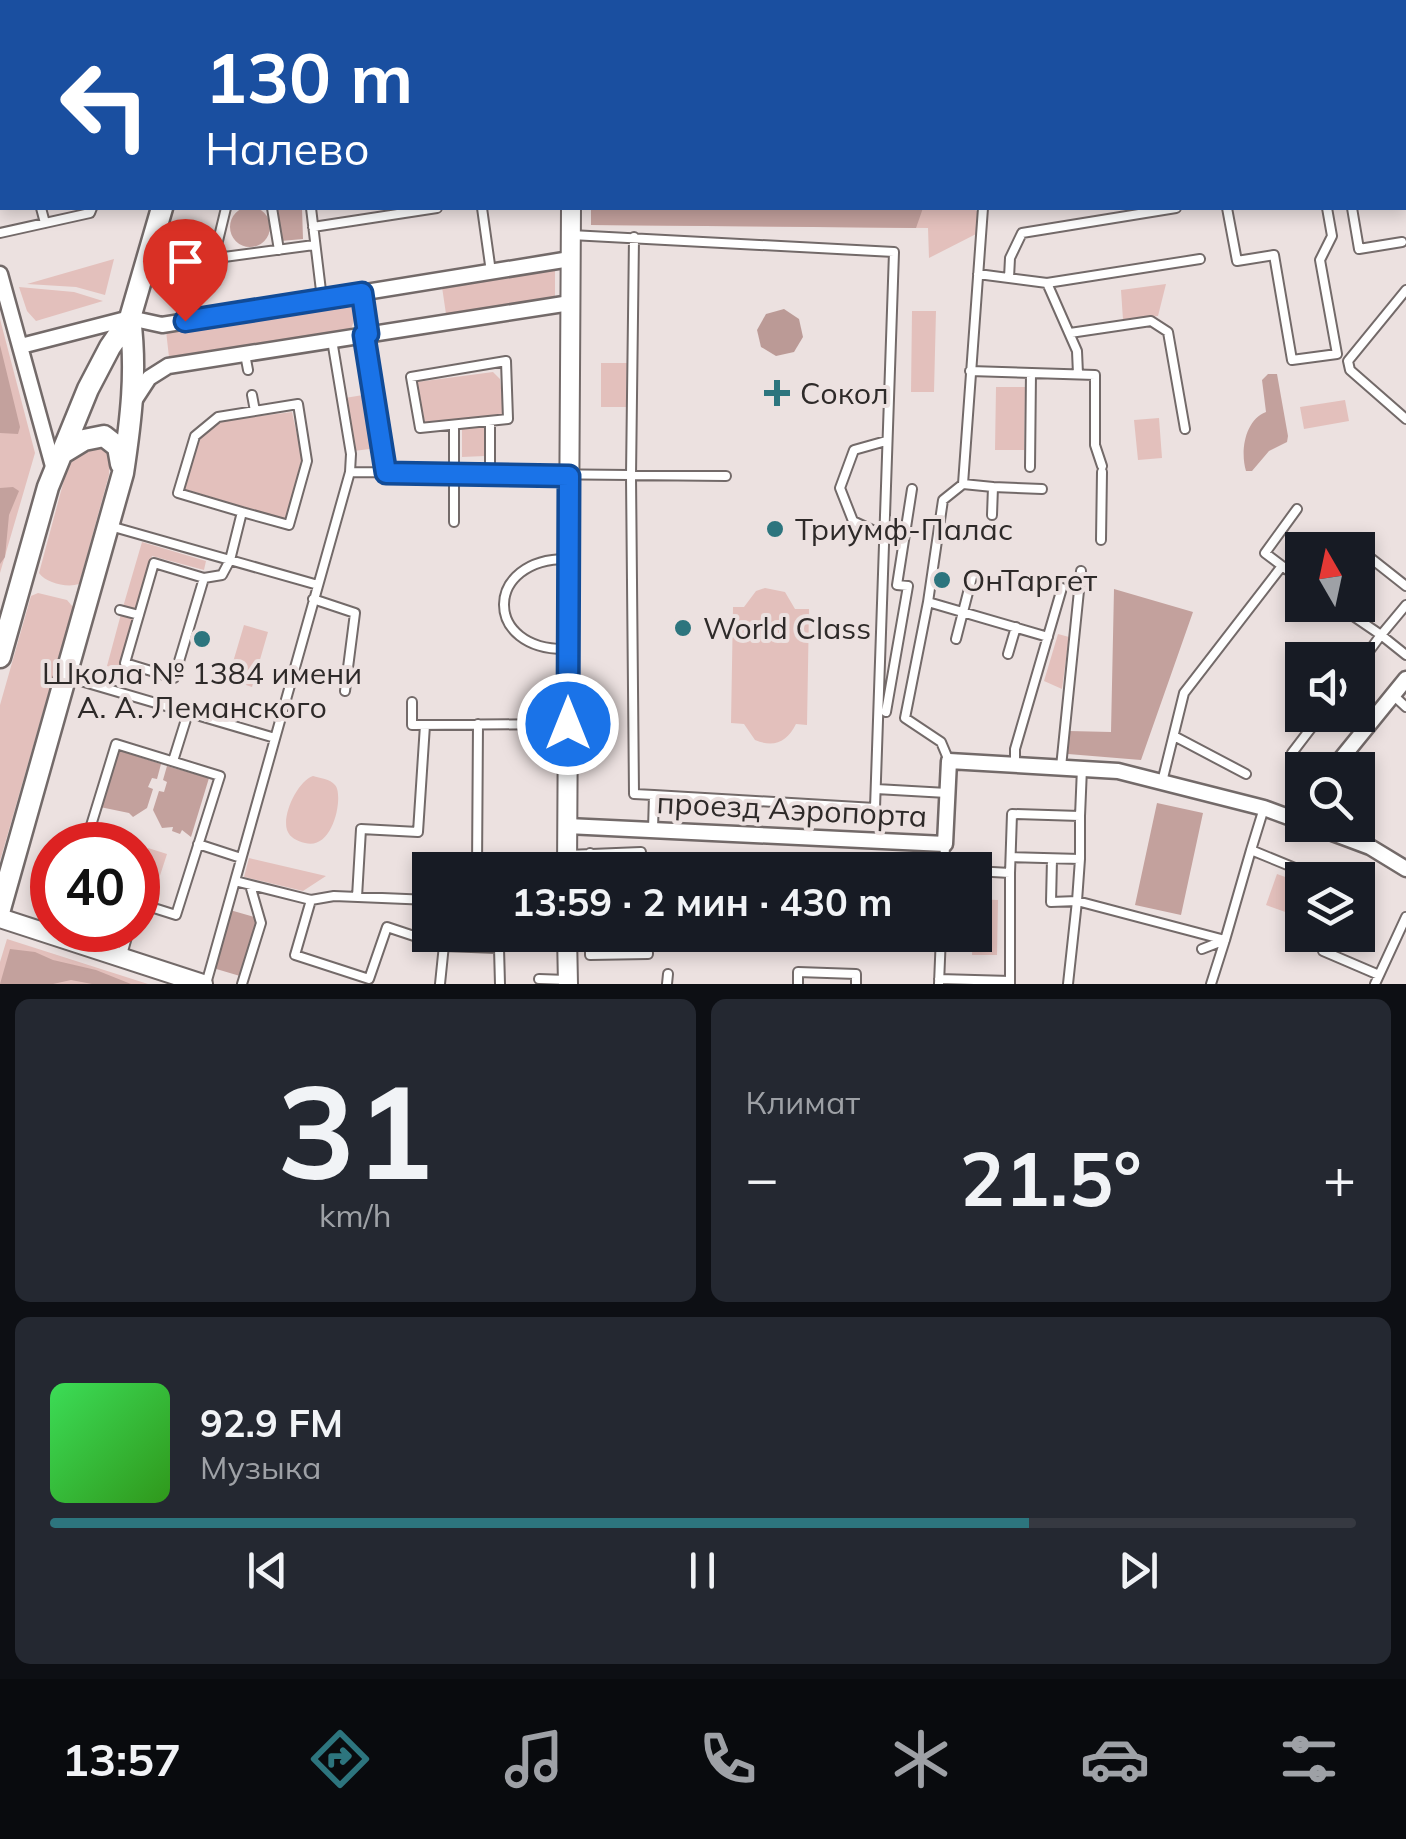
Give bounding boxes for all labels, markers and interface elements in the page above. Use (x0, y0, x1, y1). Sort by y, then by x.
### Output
text: 130 m (205, 33, 413, 121)
icon: left (40, 40, 170, 170)
text: Налево (205, 120, 370, 176)
pin (143, 219, 228, 322)
icon: arrive (158, 234, 213, 289)
place label: Сокол (800, 374, 889, 412)
marker: Сокол (764, 380, 790, 406)
place label: Триумф-Палас (795, 510, 1013, 548)
marker: Триумф-Палас (764, 518, 786, 540)
north arrow (1285, 532, 1375, 622)
map controls (1285, 532, 1375, 952)
place label: ОнТаргет (962, 561, 1097, 599)
marker: ОнТаргет (931, 569, 953, 591)
place label: World Class (703, 609, 871, 647)
marker: World Class (672, 617, 694, 639)
marker: Школа № 1384 имени А. А. Леманского (191, 628, 213, 650)
button: sound (1285, 642, 1375, 732)
place label: Школа № 1384 имени А. А. Леманского (42, 654, 362, 726)
position arrow (516, 672, 620, 776)
button: search (1285, 752, 1375, 842)
street label: проезд Аэропорта (656, 783, 928, 835)
speed limit sign: 40 (30, 822, 160, 952)
button: layers (1285, 862, 1375, 952)
text: 13:59 · 2 мин · 430 m (512, 878, 892, 926)
text: 31 (277, 1048, 433, 1212)
text: Климат (746, 1082, 860, 1122)
text: 21.5° (960, 1131, 1142, 1225)
text: − (746, 1143, 779, 1212)
text: + (1323, 1143, 1356, 1212)
text: km/h (319, 1195, 391, 1235)
text: 92.9 FM (200, 1399, 343, 1447)
text: Музыка (200, 1447, 322, 1487)
icon: previous (240, 1543, 295, 1598)
icon: pause (675, 1543, 730, 1598)
icon: next (1111, 1543, 1166, 1598)
icon: directions (305, 1724, 375, 1794)
icon: music (499, 1724, 569, 1794)
icon: phone (693, 1724, 763, 1794)
icon: climate (886, 1724, 956, 1794)
icon: car (1080, 1724, 1150, 1794)
icon: filters (1274, 1724, 1344, 1794)
text: 13:57 (62, 1731, 181, 1787)

